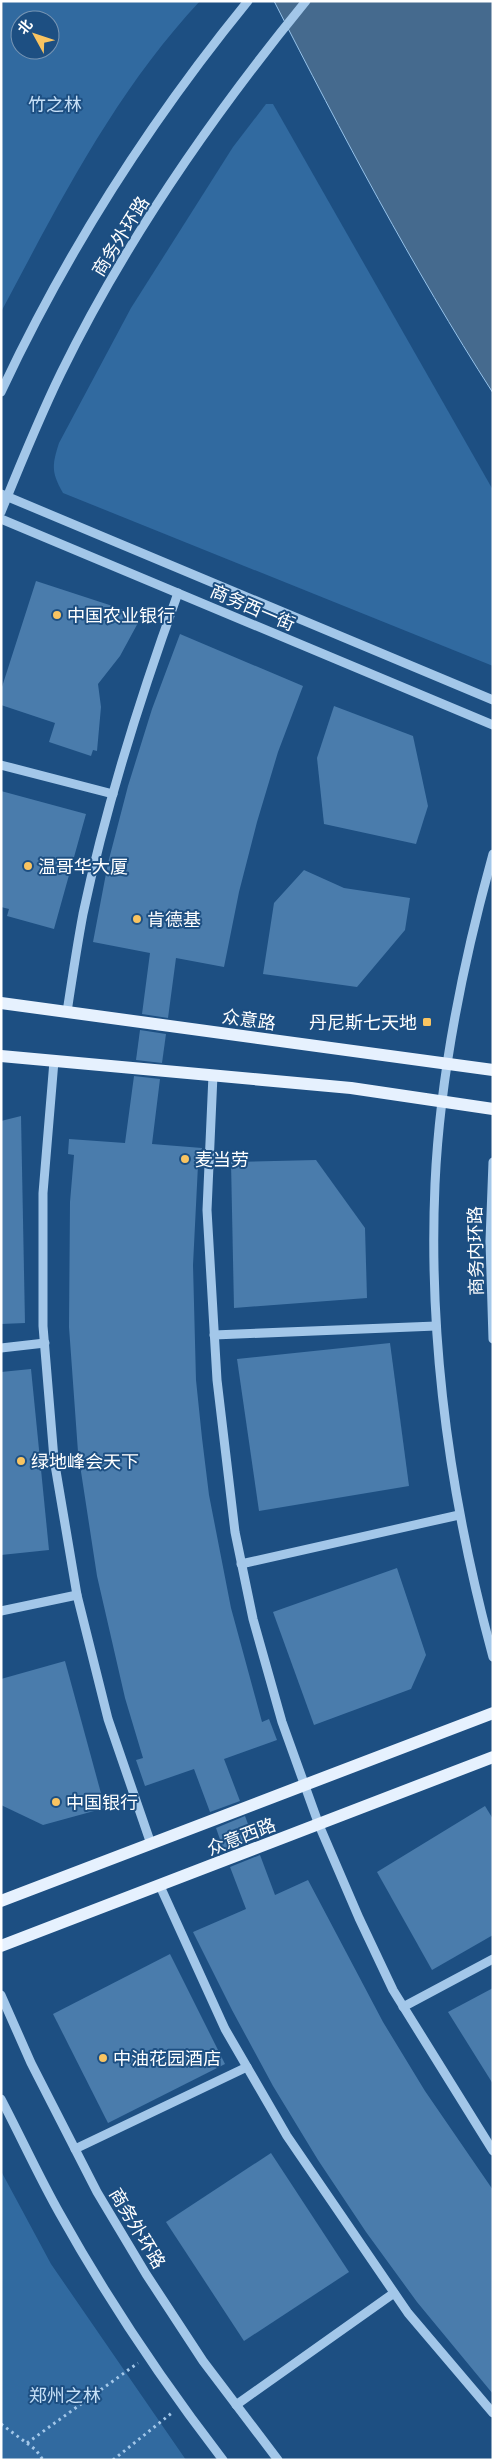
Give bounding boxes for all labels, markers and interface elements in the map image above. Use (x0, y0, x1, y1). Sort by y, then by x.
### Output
north arrow (10, 10, 60, 60)
text: 北 (13, 15, 36, 38)
park label: 竹之林 (28, 92, 82, 116)
street label: 商务外环路 (86, 191, 154, 281)
street label: 商务西一街 (207, 578, 299, 636)
place label: 中国农业银行 (67, 603, 175, 627)
marker: 中国农业银行 (51, 609, 63, 621)
place label: 温哥华大厦 (38, 854, 128, 878)
marker: 温哥华大厦 (22, 860, 34, 872)
place label: 肯德基 (147, 907, 201, 931)
marker: 肯德基 (131, 913, 143, 925)
street label: 众意路 (221, 1003, 277, 1035)
place label: 丹尼斯七天地 (309, 1010, 417, 1034)
marker: 丹尼斯七天地 (421, 1016, 433, 1028)
place label: 麦当劳 (195, 1147, 249, 1171)
marker: 麦当劳 (179, 1153, 191, 1165)
street label: 商务内环路 (462, 1206, 488, 1296)
place label: 绿地峰会天下 (31, 1449, 139, 1473)
marker: 绿地峰会天下 (15, 1455, 27, 1467)
place label: 中国银行 (66, 1790, 138, 1814)
marker: 中国银行 (50, 1796, 62, 1808)
street label: 众意西路 (203, 1812, 279, 1860)
place label: 中油花园酒店 (113, 2046, 221, 2070)
marker: 中油花园酒店 (97, 2052, 109, 2064)
street label: 商务外环路 (105, 2183, 171, 2273)
park label: 郑州之林 (29, 2383, 101, 2407)

